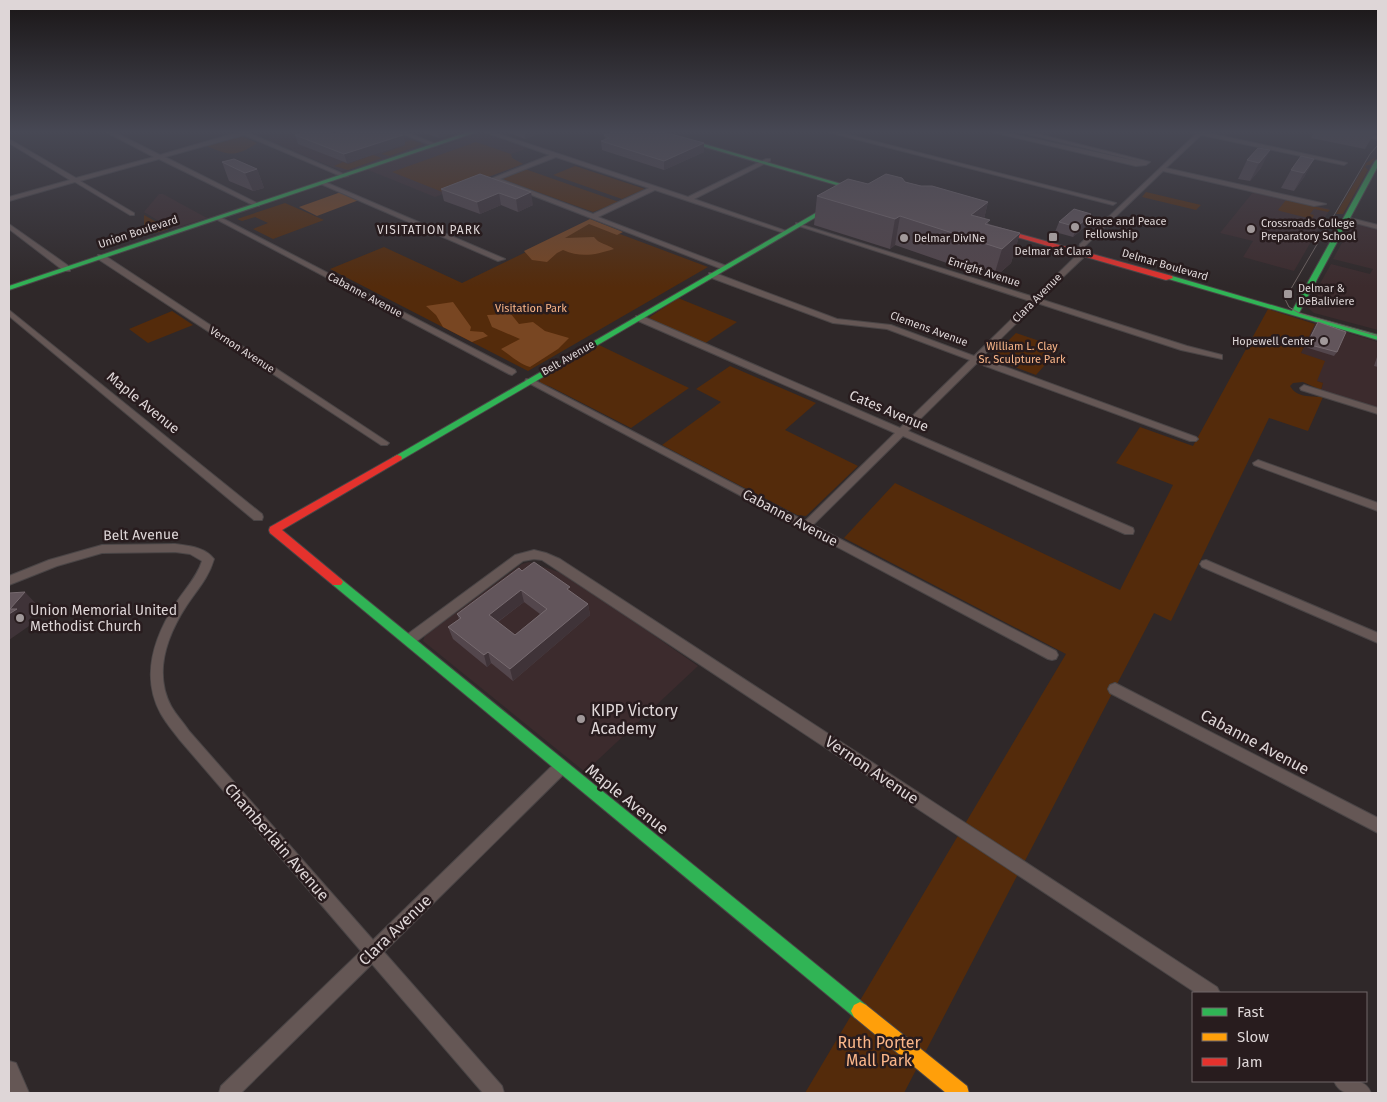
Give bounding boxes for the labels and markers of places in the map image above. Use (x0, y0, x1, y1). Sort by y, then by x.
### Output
place label: Grace and Peace Fellowship (1085, 215, 1167, 241)
place label: Crossroads College Preparatory School (1261, 217, 1356, 243)
marker: Grace and Peace Fellowship (1069, 221, 1081, 233)
marker: Crossroads College Preparatory School (1245, 223, 1257, 235)
marker: Delmar at Clara (1047, 231, 1059, 243)
marker: Delmar DivINe (898, 232, 910, 244)
place label: Delmar DivINe (914, 232, 985, 245)
place label: Delmar at Clara (1015, 245, 1091, 258)
place label: Delmar & DeBaliviere (1298, 282, 1354, 308)
marker: Delmar & DeBaliviere (1282, 288, 1294, 300)
place label: Hopewell Center (1232, 335, 1315, 348)
marker: Hopewell Center (1318, 335, 1330, 347)
place label: Union Memorial United Methodist Church (30, 602, 177, 635)
marker: Union Memorial United Methodist Church (14, 612, 26, 624)
place label: KIPP Victory Academy (591, 701, 678, 738)
marker: KIPP Victory Academy (575, 713, 587, 725)

